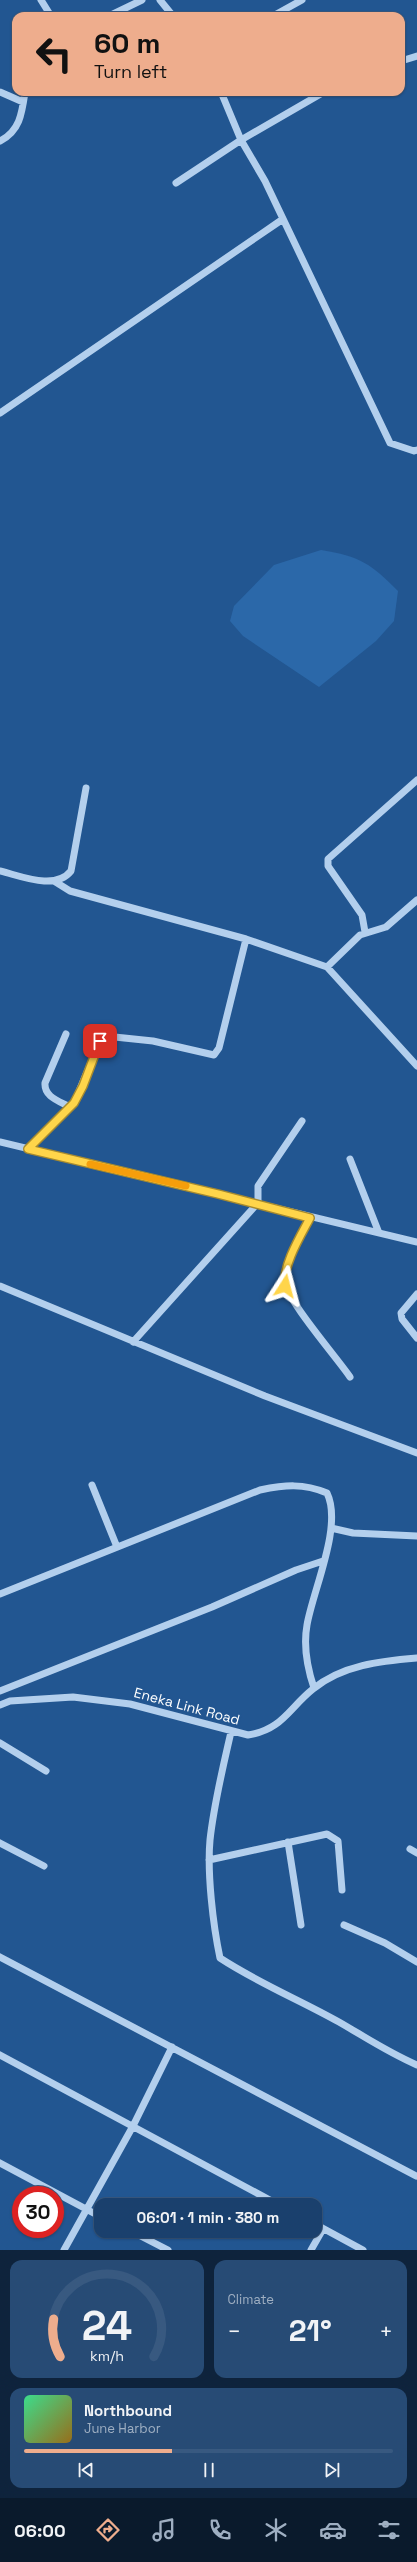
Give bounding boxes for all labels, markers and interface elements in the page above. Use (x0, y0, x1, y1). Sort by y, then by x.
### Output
text: 60 m (94, 25, 160, 61)
icon: left (28, 28, 80, 80)
text: Turn left (94, 60, 167, 83)
pin (83, 1024, 117, 1058)
icon: arrive (89, 1030, 111, 1052)
position arrow (264, 1265, 306, 1307)
street label: Eneka Link Road (132, 1683, 242, 1729)
speed limit sign: 30 (12, 2186, 64, 2238)
text: 06:01 · 1 min · 380 m (137, 2208, 279, 2227)
text: Climate (228, 2291, 274, 2308)
text: 24 (82, 2299, 132, 2352)
text: 21° (289, 2311, 332, 2350)
text: − (228, 2317, 241, 2345)
text: + (379, 2317, 393, 2345)
text: km/h (90, 2347, 124, 2365)
text: Northbound (84, 2401, 172, 2420)
text: June Harbor (84, 2420, 161, 2437)
icon: previous (75, 2459, 97, 2481)
icon: pause (198, 2459, 220, 2481)
icon: next (321, 2459, 343, 2481)
icon: directions (94, 2516, 122, 2544)
icon: music (150, 2516, 178, 2544)
icon: phone (206, 2516, 234, 2544)
icon: climate (262, 2516, 290, 2544)
icon: car (319, 2516, 347, 2544)
icon: filters (375, 2516, 403, 2544)
text: 06:00 (14, 2519, 66, 2542)

